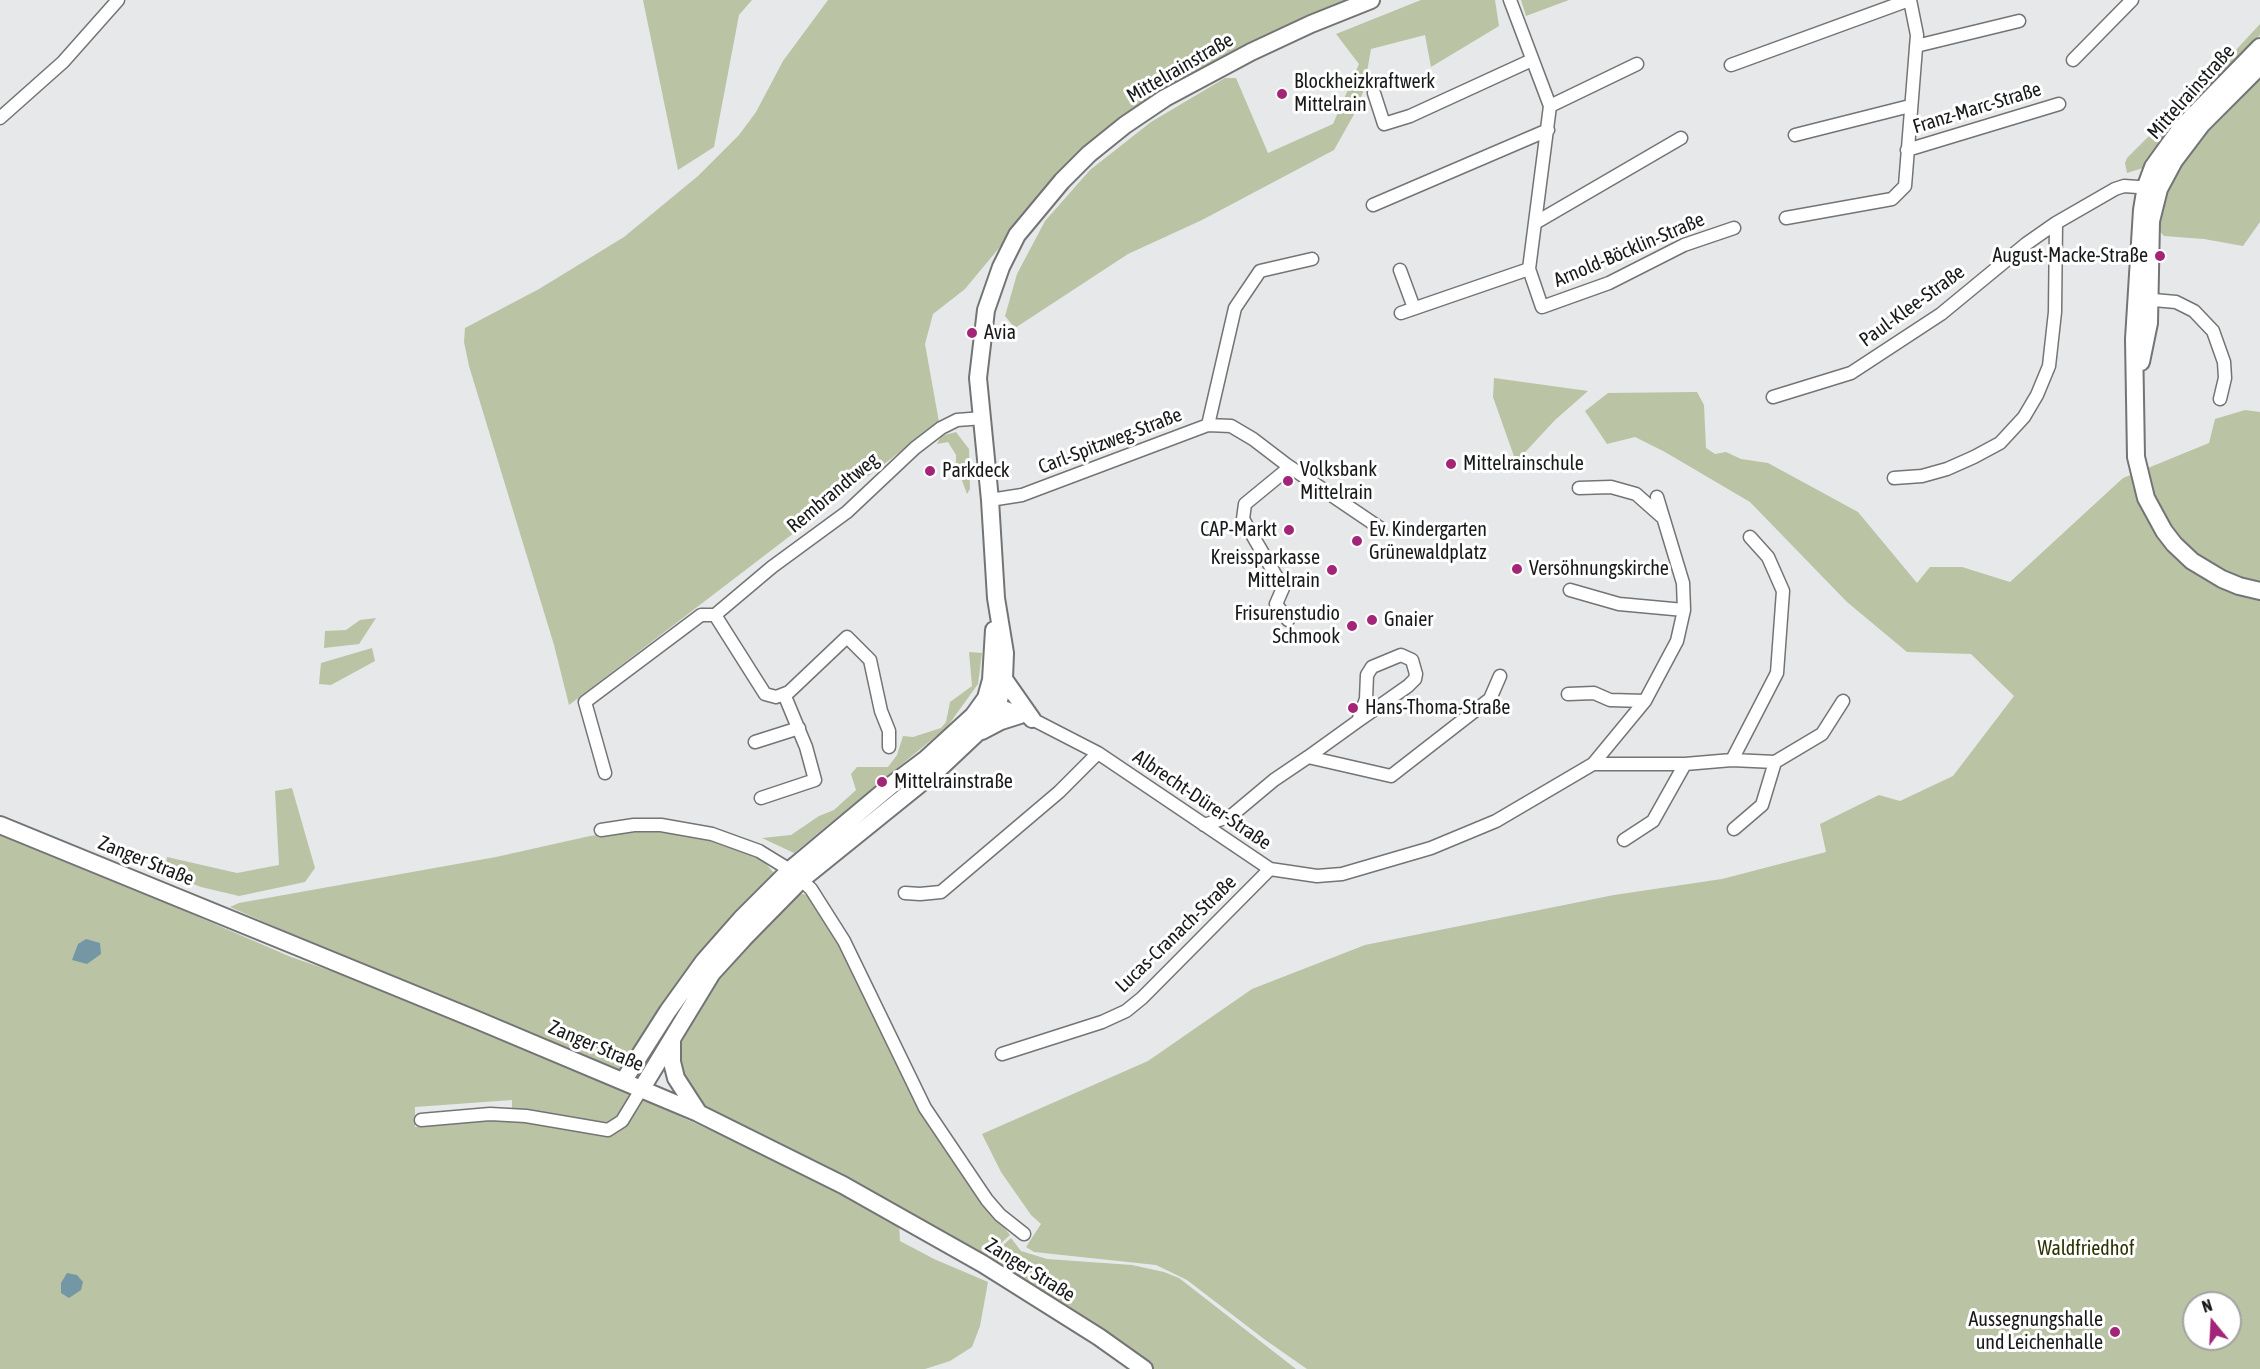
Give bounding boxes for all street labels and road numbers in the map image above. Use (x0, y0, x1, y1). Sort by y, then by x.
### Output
street label: Mittelrainstraße (1123, 28, 1237, 108)
street label: Mittelrainstraße (2142, 40, 2240, 144)
street label: Franz-Marc-Straße (1910, 77, 2044, 139)
street label: Arnold-Böcklin-Straße (1550, 207, 1708, 293)
street label: Paul-Klee-Straße (1855, 260, 1969, 352)
street label: Carl-Spitzweg-Straße (1035, 403, 1185, 479)
street label: Rembrandtweg (782, 448, 884, 538)
street label: Albrecht-Dürer-Straße (1128, 745, 1276, 855)
street label: Zanger Straße (95, 831, 197, 891)
street label: Lucas-Cranach-Straße (1111, 870, 1241, 998)
street label: Zanger Straße (545, 1015, 647, 1077)
street label: Zanger Straße (981, 1233, 1079, 1307)

